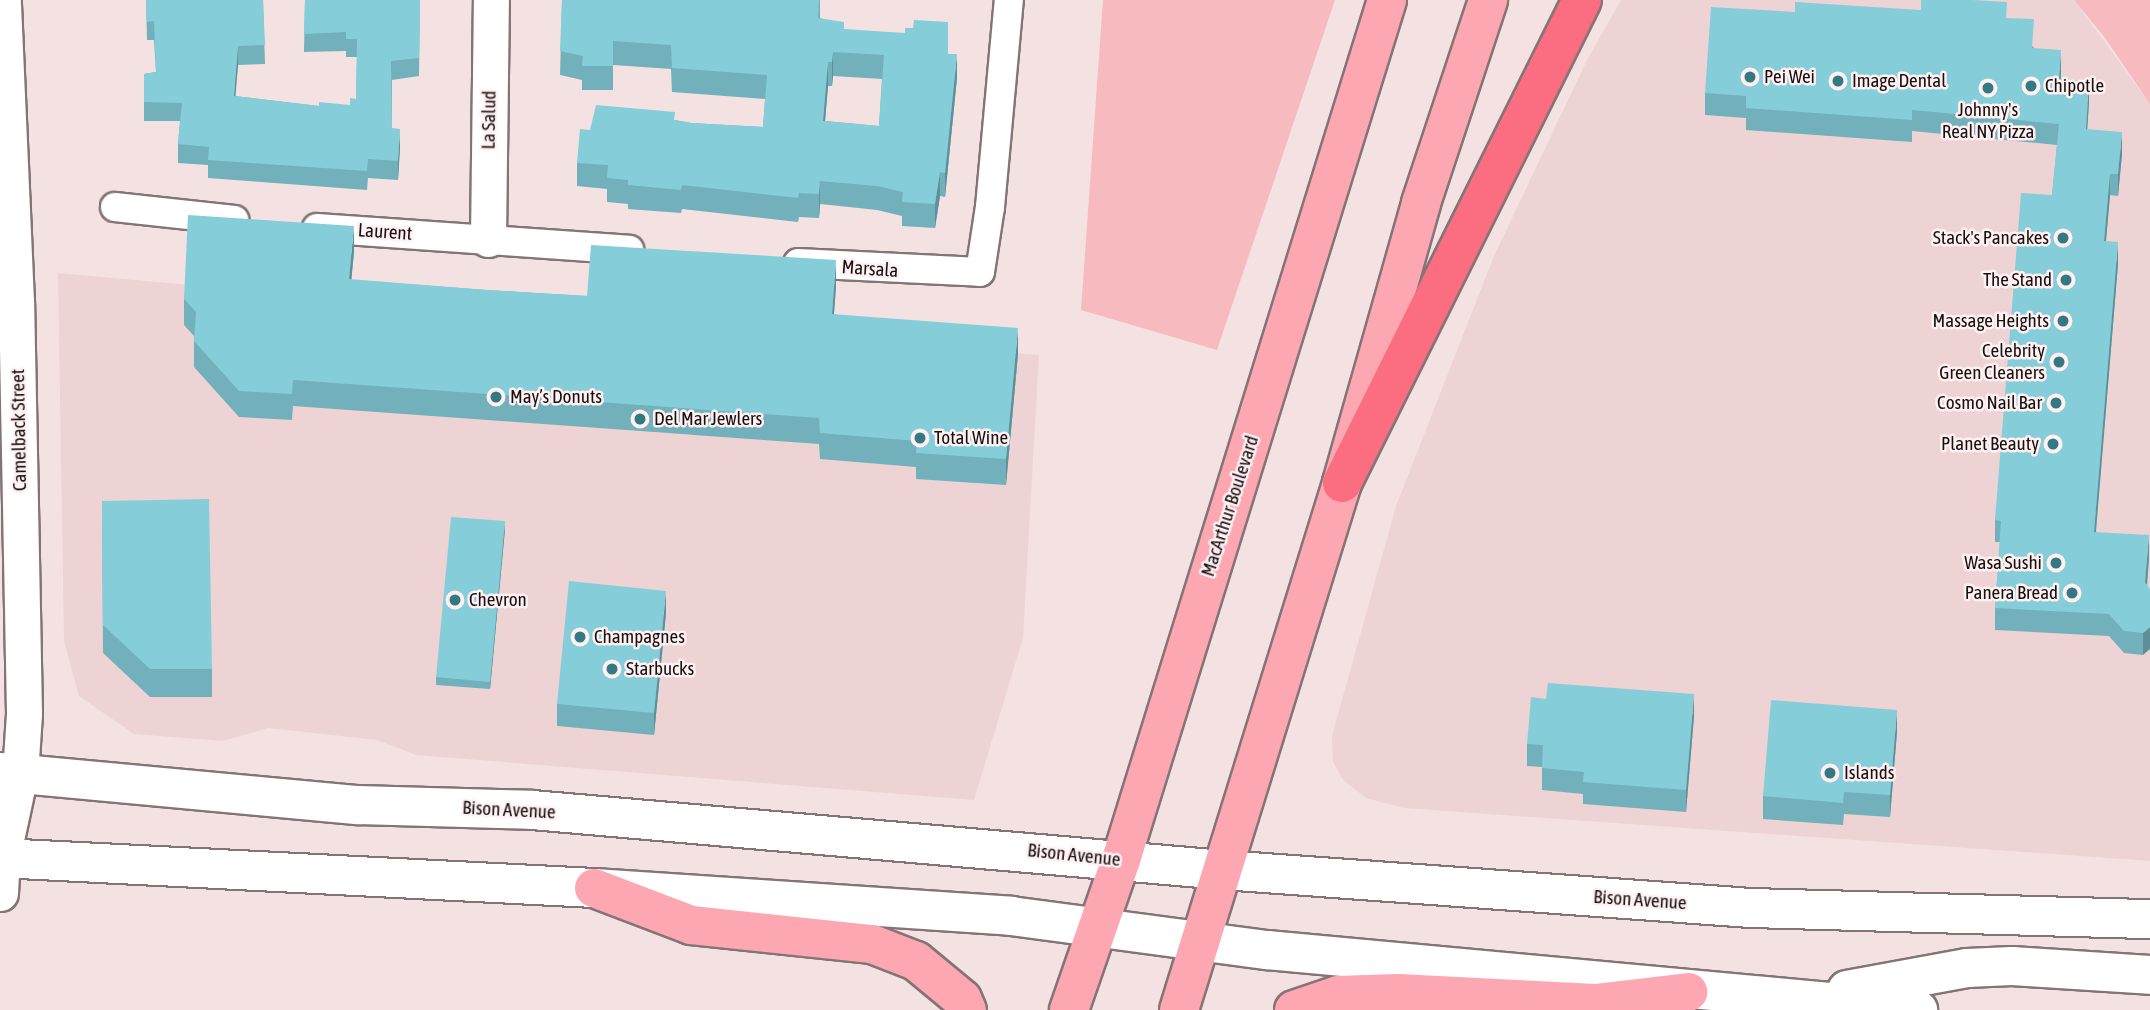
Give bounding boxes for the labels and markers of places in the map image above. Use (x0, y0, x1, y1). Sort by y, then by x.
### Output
place label: Pei Wei (1764, 66, 1815, 88)
marker: Pei Wei (1742, 69, 1758, 85)
place label: Image Dental (1852, 70, 1946, 92)
marker: Image Dental (1830, 73, 1846, 89)
place label: Chipotle (2045, 75, 2104, 97)
marker: Chipotle (2023, 78, 2039, 94)
marker: Johnny's Real NY Pizza (1980, 80, 1996, 96)
place label: Johnny's Real NY Pizza (1942, 99, 2034, 143)
place label: Stack's Pancakes (1933, 227, 2049, 249)
marker: Stack's Pancakes (2055, 230, 2071, 246)
place label: The Stand (1983, 269, 2052, 291)
marker: The Stand (2058, 272, 2074, 288)
place label: Massage Heights (1933, 310, 2049, 332)
marker: Massage Heights (2055, 313, 2071, 329)
place label: Celebrity Green Cleaners (1939, 340, 2045, 384)
marker: Celebrity Green Cleaners (2051, 354, 2067, 370)
place label: May’s Donuts (510, 386, 602, 408)
marker: May’s Donuts (488, 389, 504, 405)
place label: Cosmo Nail Bar (1937, 392, 2042, 414)
marker: Cosmo Nail Bar (2048, 395, 2064, 411)
place label: Del Mar Jewlers (654, 408, 762, 430)
marker: Del Mar Jewlers (632, 411, 648, 427)
place label: Total Wine (934, 427, 1008, 449)
marker: Total Wine (912, 430, 928, 446)
place label: Planet Beauty (1941, 433, 2039, 455)
marker: Planet Beauty (2045, 436, 2061, 452)
place label: Wasa Sushi (1964, 552, 2042, 574)
marker: Wasa Sushi (2048, 555, 2064, 571)
place label: Panera Bread (1965, 582, 2058, 604)
marker: Panera Bread (2064, 585, 2080, 601)
place label: Chevron (469, 589, 527, 611)
marker: Chevron (447, 592, 463, 608)
place label: Champagnes (594, 626, 685, 648)
marker: Champagnes (572, 629, 588, 645)
place label: Starbucks (626, 658, 694, 680)
marker: Starbucks (604, 661, 620, 677)
place label: Islands (1844, 762, 1894, 784)
marker: Islands (1822, 765, 1838, 781)

